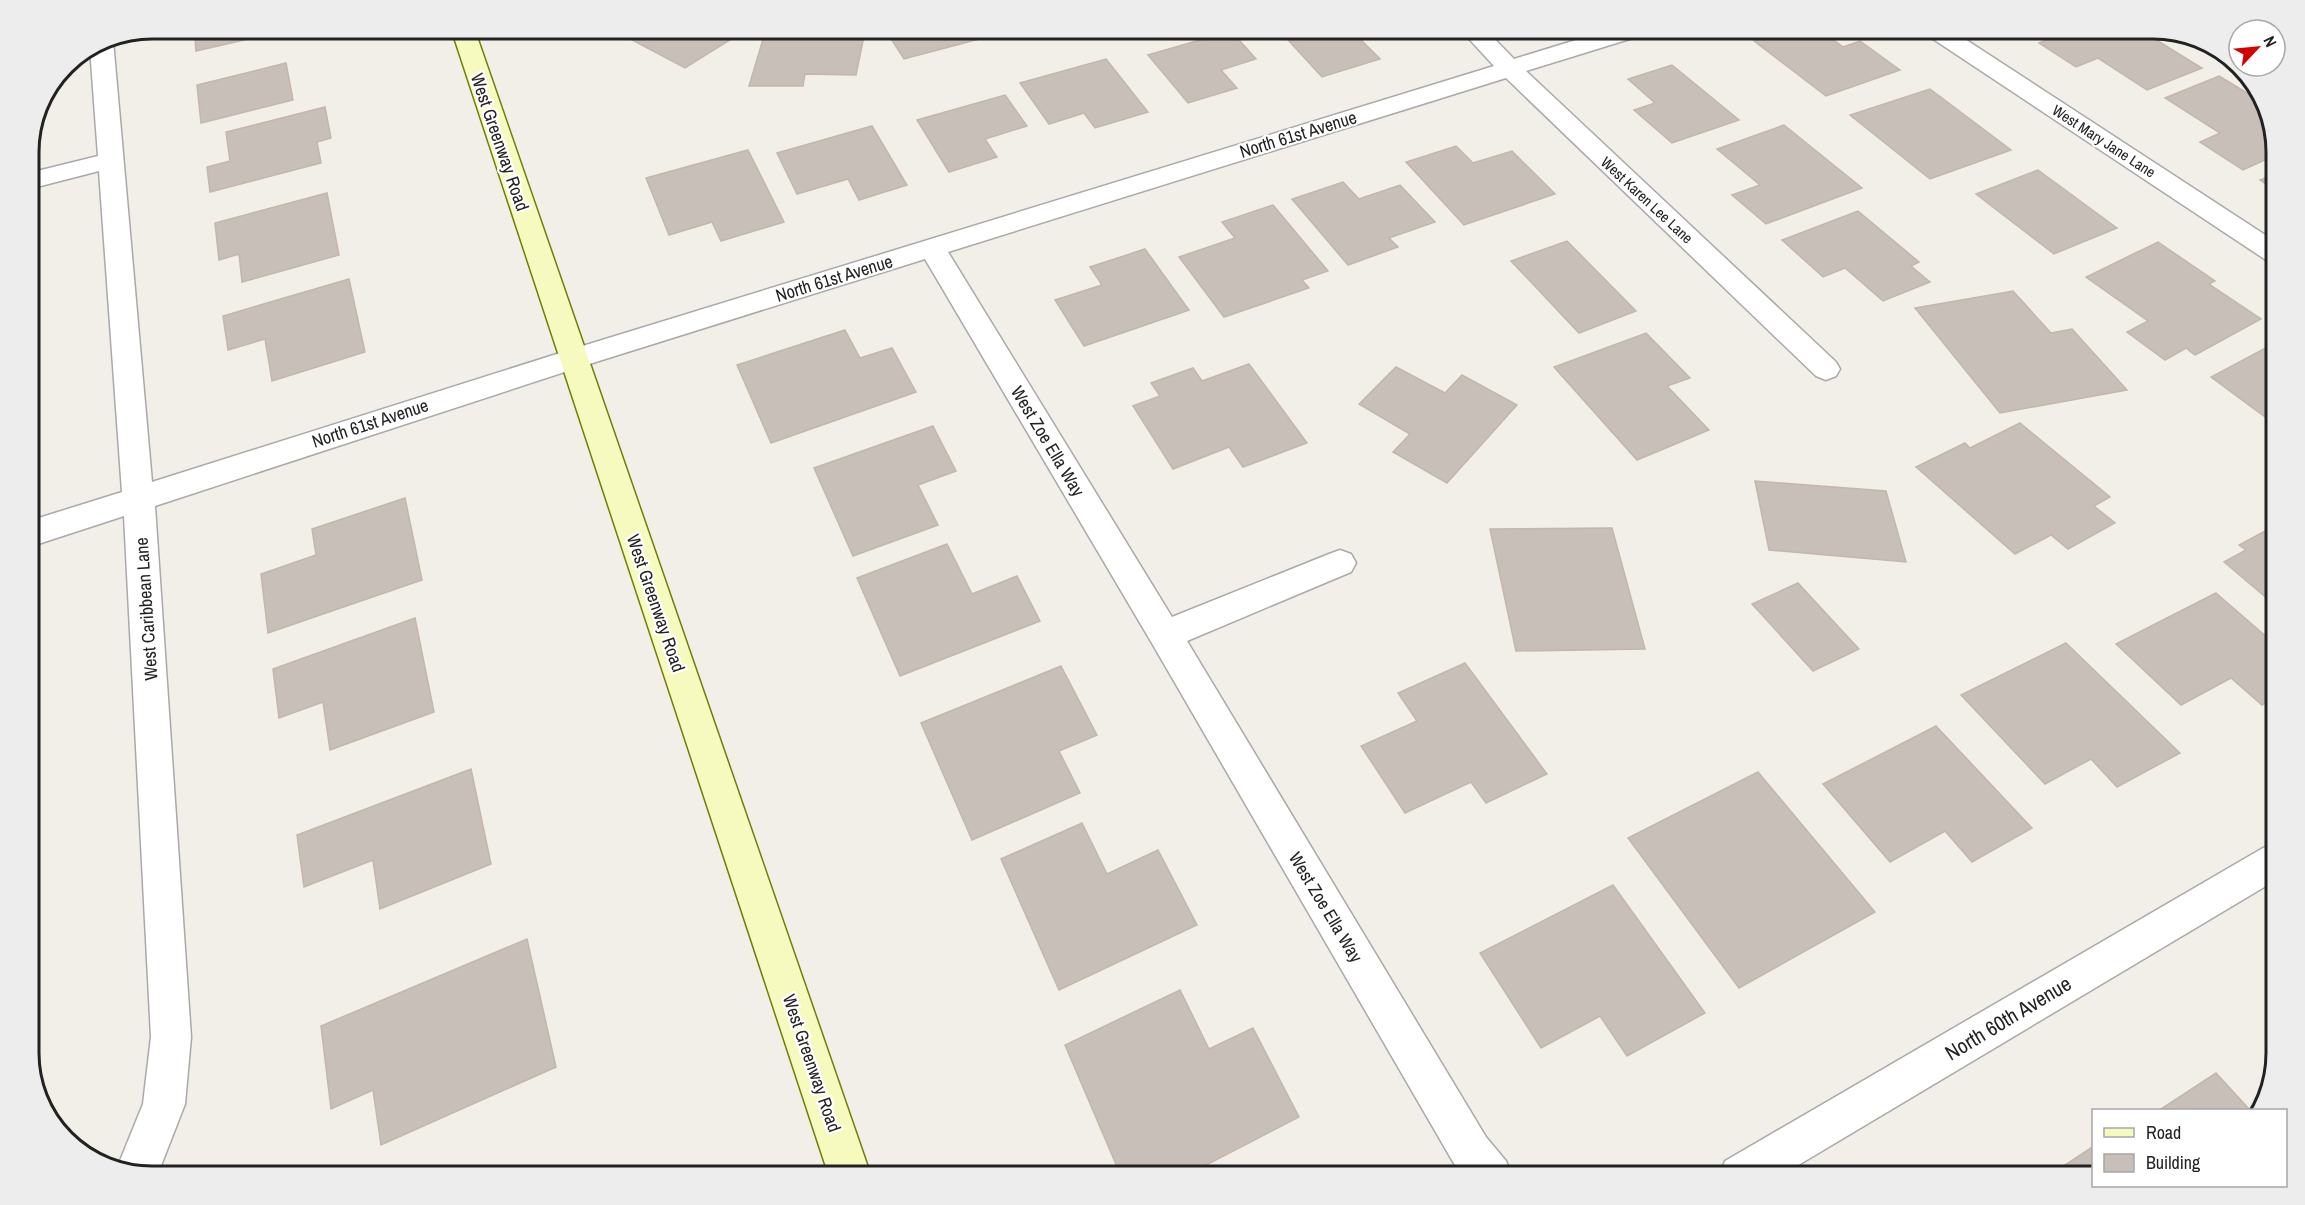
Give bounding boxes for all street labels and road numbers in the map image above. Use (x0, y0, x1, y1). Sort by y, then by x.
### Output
street label: West Greenway Road (465, 70, 535, 214)
street label: West Mary Jane Lane (2048, 100, 2160, 182)
street label: North 61st Avenue (1236, 104, 1360, 164)
street label: West Karen Lee Lane (1596, 152, 1698, 248)
street label: North 61st Avenue (772, 248, 896, 308)
street label: West Zoe Ella Way (1005, 381, 1091, 501)
street label: North 61st Avenue (309, 392, 431, 454)
street label: West Greenway Road (621, 531, 691, 675)
street label: West Caribbean Lane (129, 537, 163, 681)
street label: West Zoe Ella Way (1283, 847, 1369, 967)
street label: North 60th Avenue (1940, 969, 2076, 1067)
street label: West Greenway Road (777, 991, 847, 1135)

